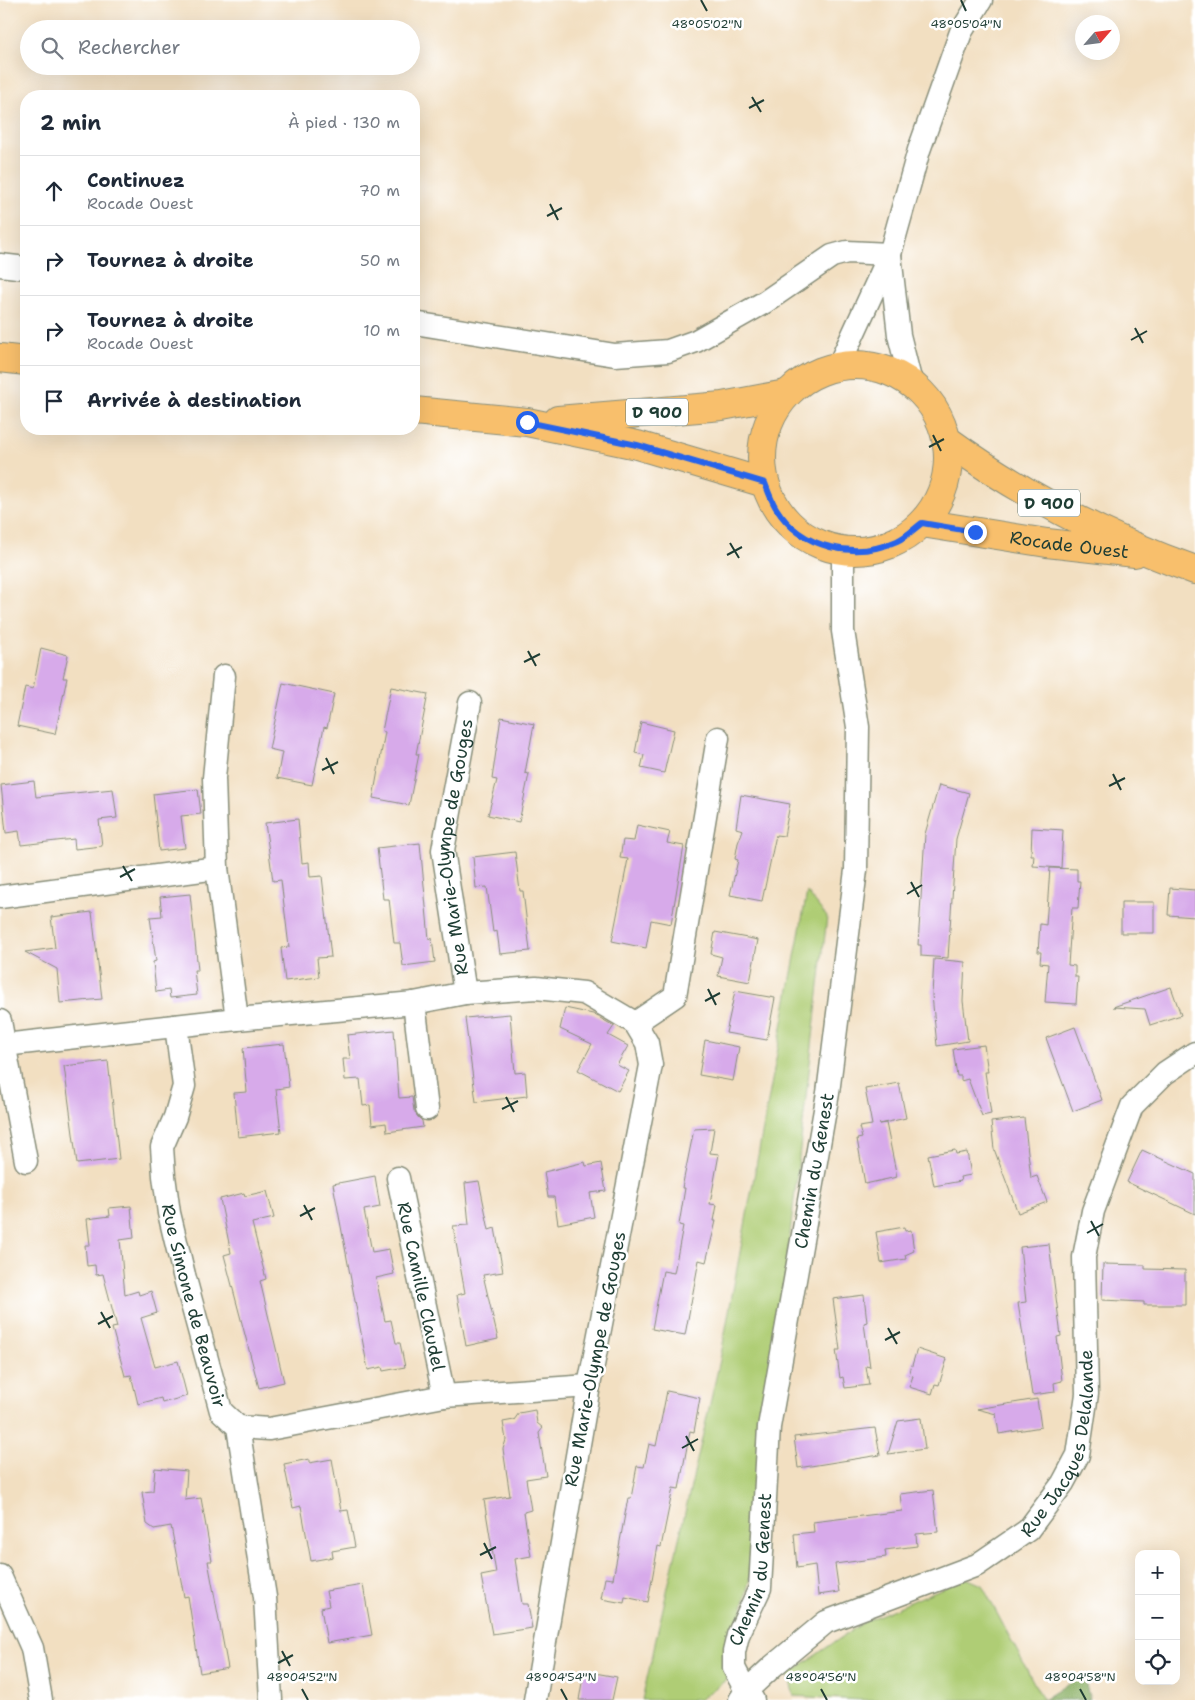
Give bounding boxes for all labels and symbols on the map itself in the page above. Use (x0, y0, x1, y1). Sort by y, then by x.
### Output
north arrow (1075, 15, 1120, 60)
text: 48°05'02"N (672, 16, 742, 32)
text: 48°05'04"N (930, 16, 1002, 32)
road number: D 900 (626, 398, 688, 426)
route start (516, 411, 539, 434)
road number: D 900 (1018, 489, 1080, 516)
route end (964, 521, 987, 544)
street label: Rocade Ouest (1008, 525, 1130, 564)
street label: Rue Marie-Olympe de Gouges (431, 717, 479, 977)
street label: Chemin du Genest (789, 1091, 840, 1251)
street label: Rue Camille Claudel (391, 1200, 451, 1374)
street label: Rue Simone de Beauvoir (156, 1203, 232, 1411)
street label: Rue Marie-Olympe de Gouges (558, 1229, 632, 1489)
street label: Rue Jacques Delalande (1015, 1349, 1099, 1542)
street label: Chemin du Genest (724, 1492, 777, 1648)
text: 48°04'52"N (267, 1669, 337, 1685)
text: 48°04'54"N (525, 1669, 597, 1685)
text: 48°04'56"N (786, 1669, 856, 1685)
text: 48°04'58"N (1044, 1669, 1116, 1685)

